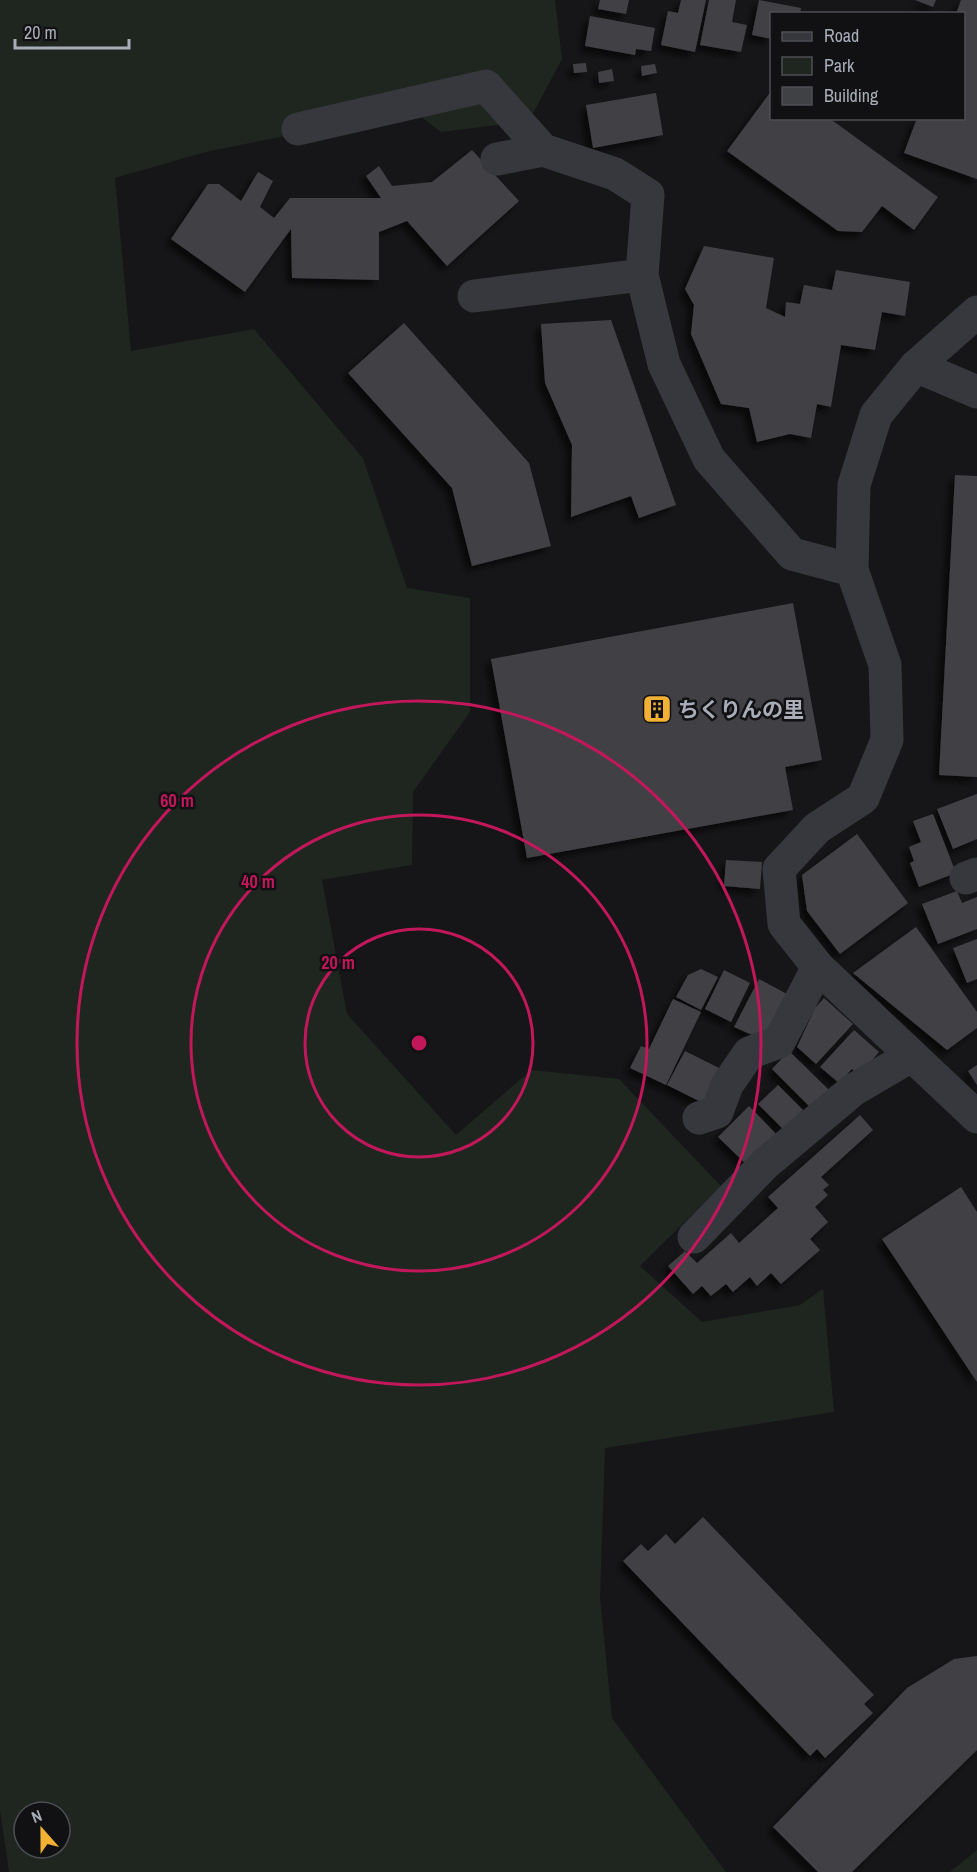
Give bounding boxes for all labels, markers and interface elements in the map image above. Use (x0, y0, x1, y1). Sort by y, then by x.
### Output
scale bar (15, 12, 129, 50)
legend (770, 12, 965, 120)
text: 20 m (24, 20, 57, 45)
text: Road (824, 23, 859, 48)
text: Park (824, 53, 855, 78)
text: Building (824, 83, 879, 108)
building icon: ちくりんの里 (641, 693, 673, 725)
place label: ちくりんの里 (678, 695, 804, 724)
text: 60 m (160, 788, 194, 813)
text: 40 m (241, 869, 275, 894)
text: 20 m (321, 950, 355, 975)
centre of rings (409, 1033, 429, 1053)
north arrow (12, 1800, 72, 1860)
text: N (28, 1804, 45, 1828)

